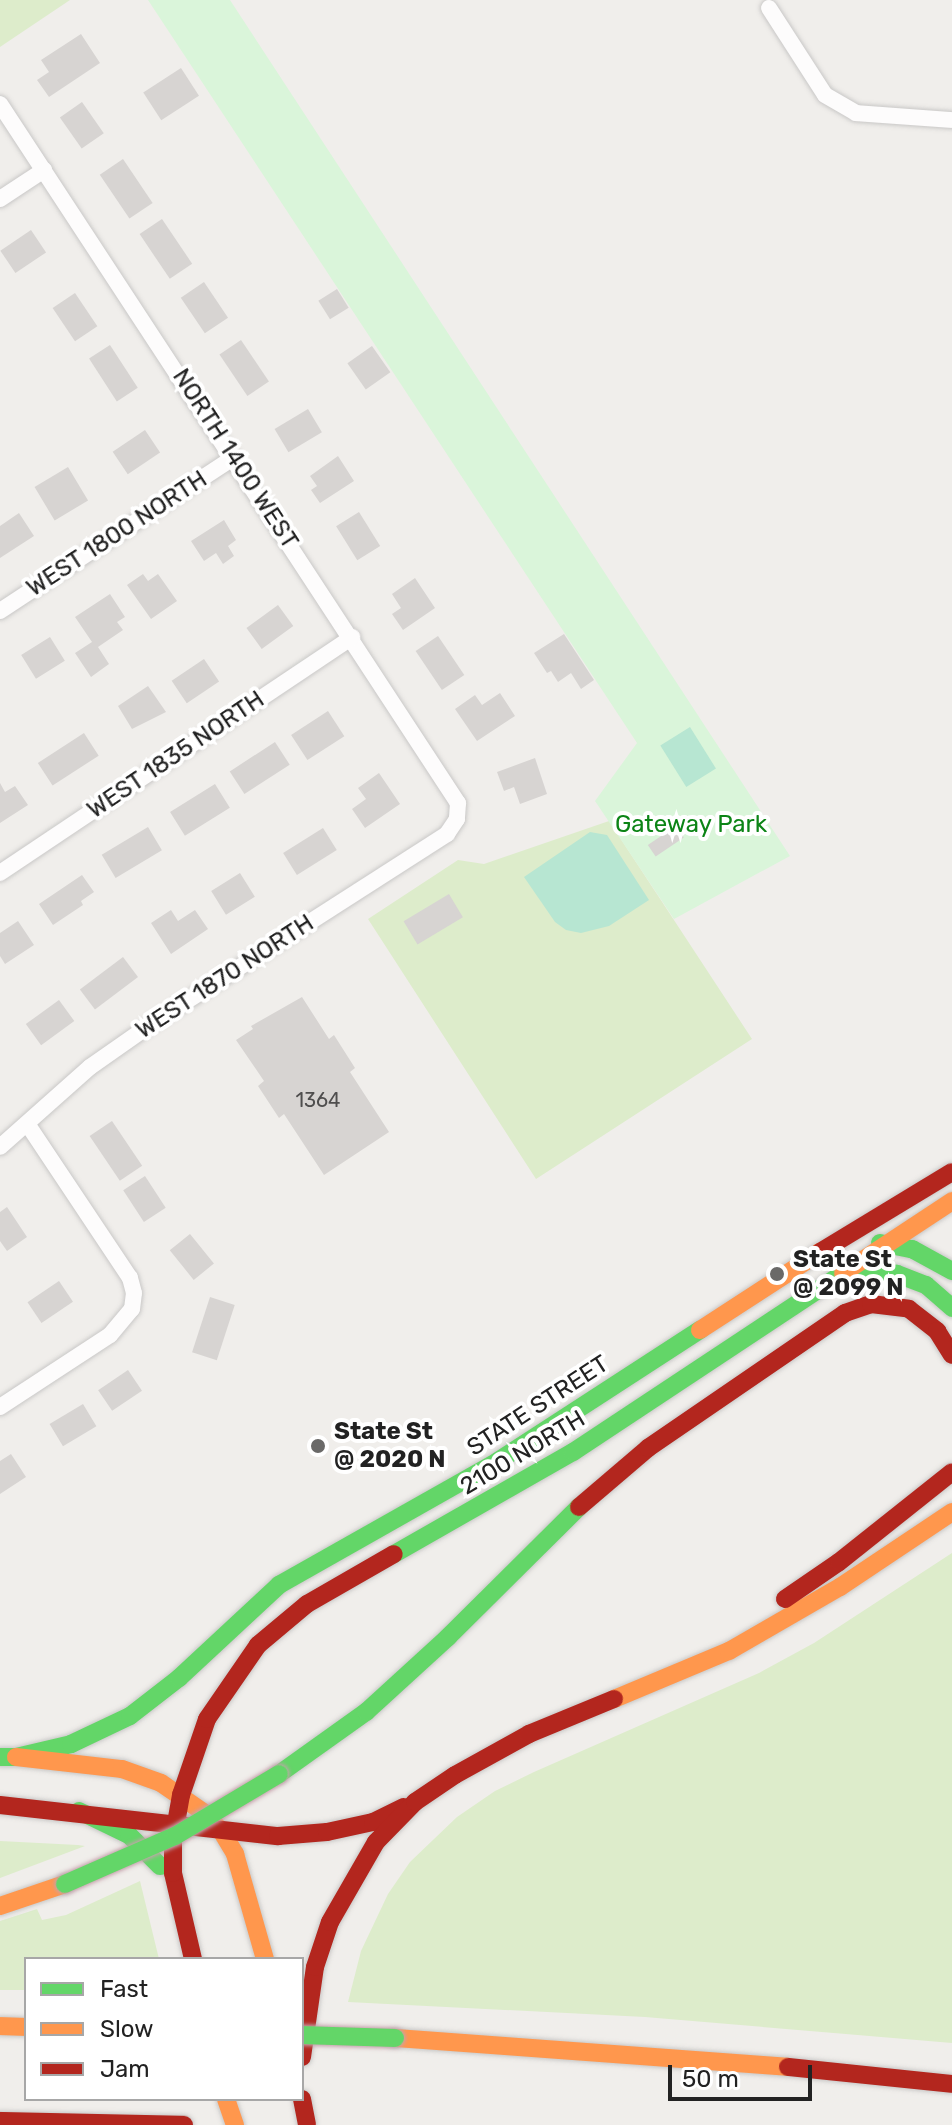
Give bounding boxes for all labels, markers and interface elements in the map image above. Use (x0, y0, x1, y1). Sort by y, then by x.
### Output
street label: NORTH 1400 WEST (166, 363, 304, 555)
street label: WEST 1800 NORTH (21, 465, 213, 603)
street label: WEST 1835 NORTH (82, 685, 270, 825)
park label: Gateway Park (615, 811, 767, 839)
street label: WEST 1870 NORTH (130, 909, 320, 1045)
house number: 1364 (295, 1088, 341, 1112)
place label: State St @ 2099 N (793, 1246, 903, 1302)
marker: State St @ 2099 N (768, 1265, 786, 1283)
street label: STATE STREET (462, 1350, 614, 1462)
street label: 2100 NORTH (455, 1405, 591, 1501)
place label: State St @ 2020 N (334, 1418, 446, 1474)
marker: State St @ 2020 N (309, 1437, 327, 1455)
legend (24, 1957, 304, 2101)
text: Fast (100, 1975, 148, 2003)
text: Slow (100, 2015, 153, 2043)
scale bar (672, 2049, 816, 2099)
text: Jam (100, 2055, 150, 2083)
text: 50 m (682, 2065, 739, 2093)

